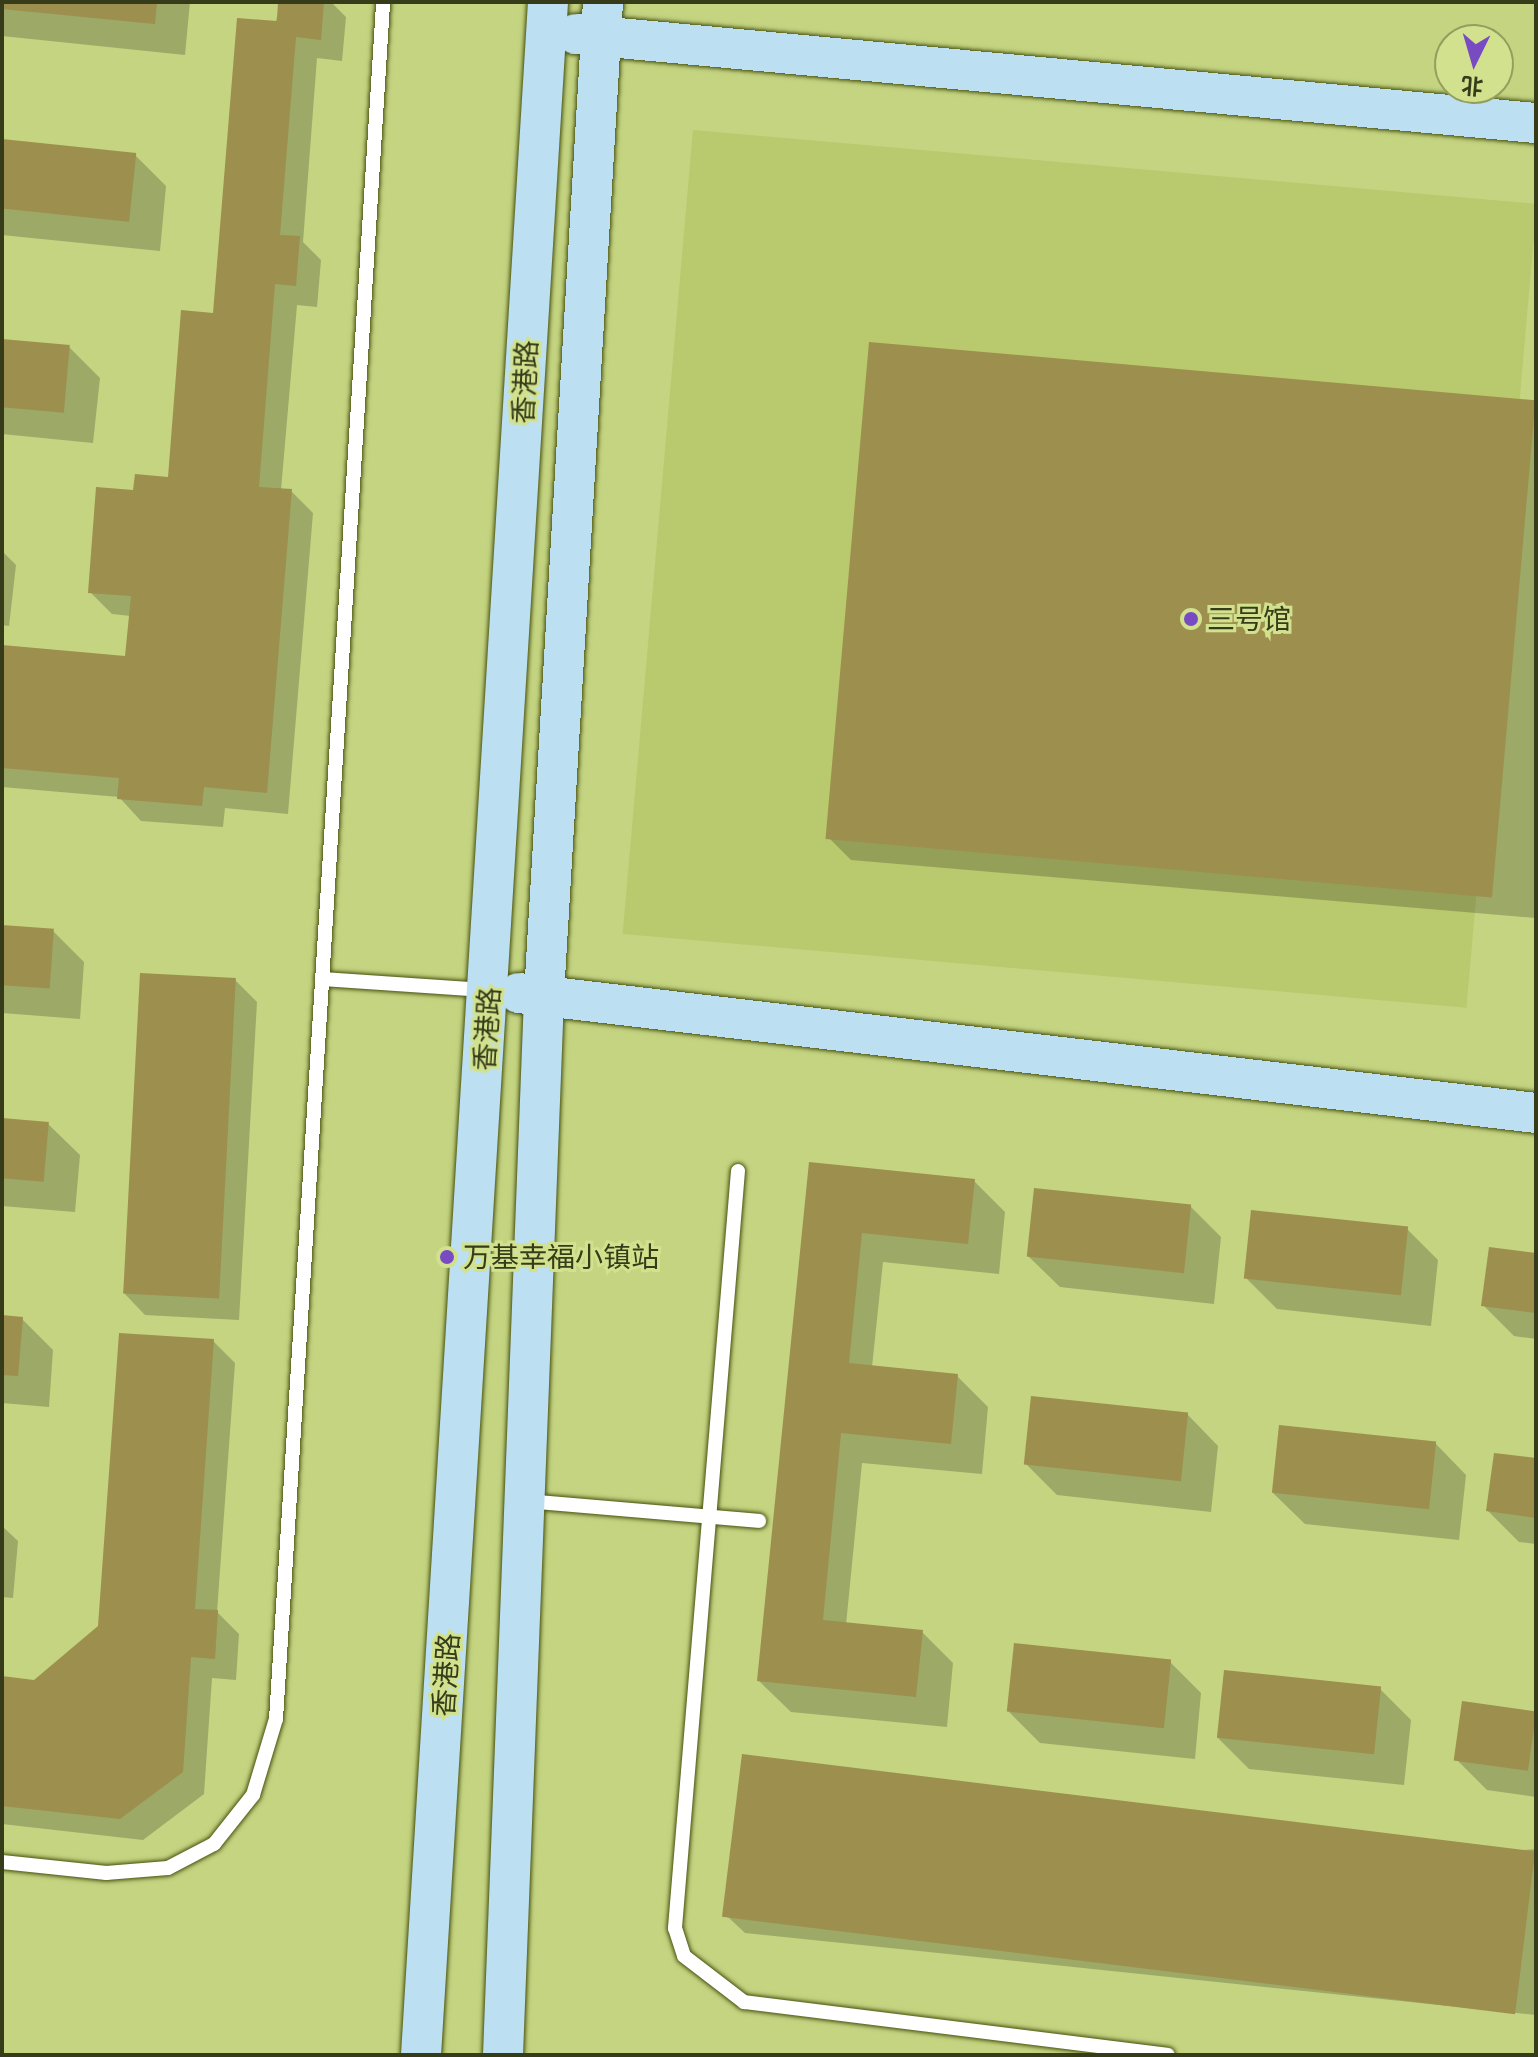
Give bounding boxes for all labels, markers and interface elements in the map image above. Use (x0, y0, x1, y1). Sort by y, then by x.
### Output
north arrow (1434, 24, 1514, 104)
text: 北 (1460, 71, 1484, 102)
street label: 香港路 (506, 339, 544, 425)
place label: 三号馆 (1207, 602, 1291, 636)
marker: 三号馆 (1182, 610, 1200, 628)
street label: 香港路 (467, 986, 507, 1072)
place label: 万基幸福小镇站 (463, 1240, 659, 1274)
marker: 万基幸福小镇站 (438, 1248, 456, 1266)
street label: 香港路 (426, 1632, 466, 1718)

